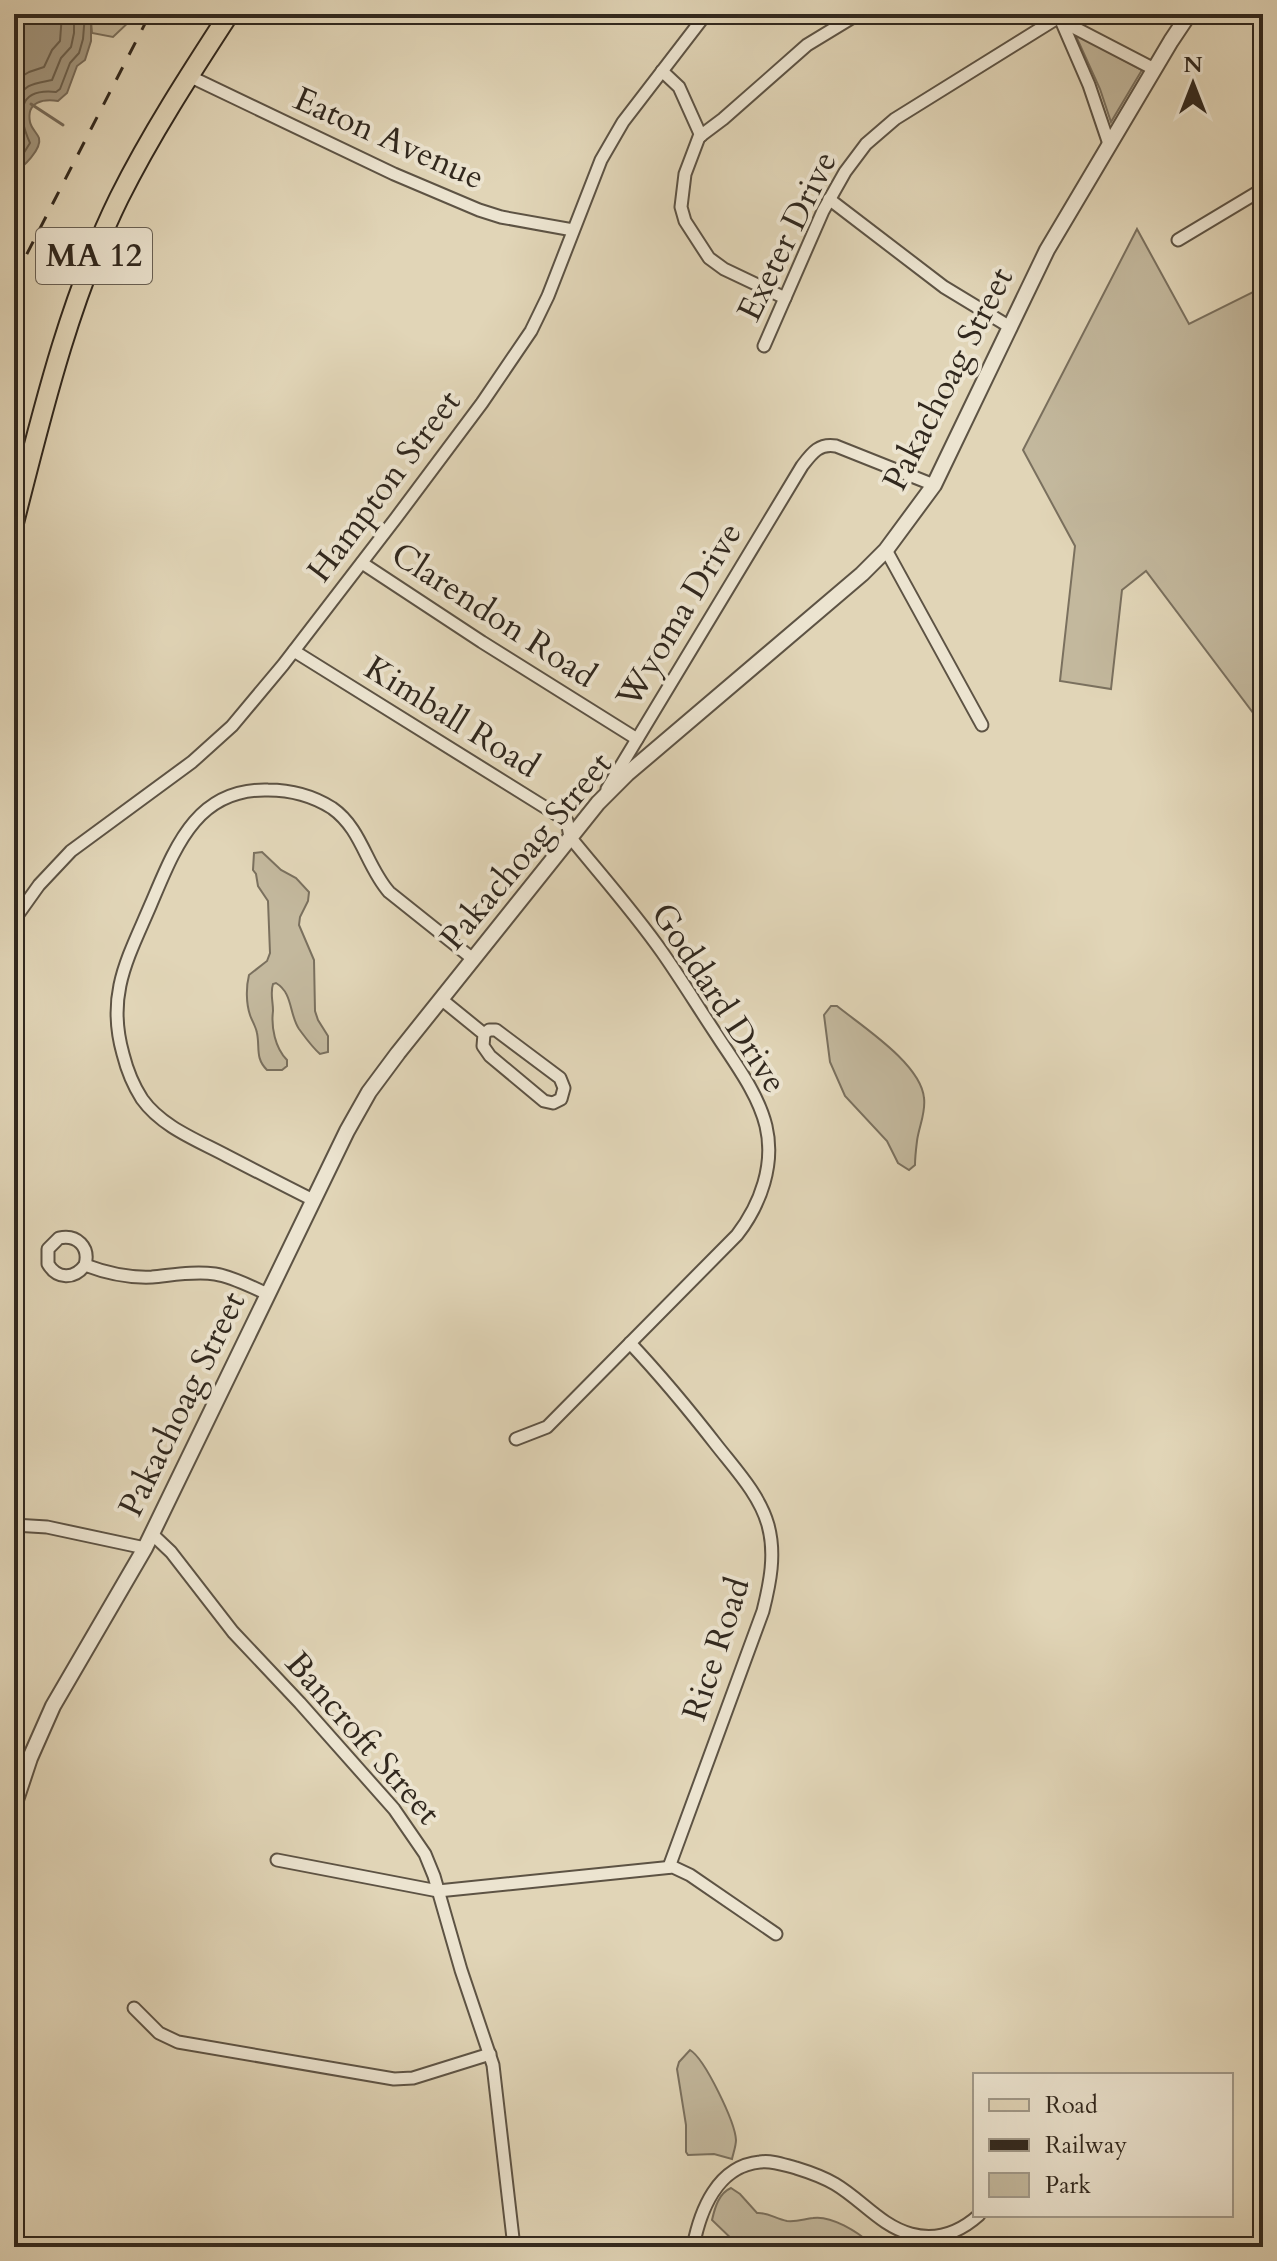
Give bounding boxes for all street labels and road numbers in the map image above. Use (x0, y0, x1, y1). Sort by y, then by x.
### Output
street label: Eaton Avenue (287, 76, 491, 200)
street label: Exeter Drive (726, 144, 848, 328)
road number: MA 12 (36, 228, 152, 284)
street label: Pakachoag Street (872, 259, 1024, 499)
street label: Hampton Street (297, 380, 472, 591)
street label: Wyoma Drive (605, 514, 752, 717)
street label: Clarendon Road (382, 531, 606, 699)
street label: Kimball Road (356, 645, 548, 789)
street label: Pakachoag Street (430, 742, 622, 960)
street label: Goddard Drive (640, 894, 798, 1102)
street label: Pakachoag Street (108, 1284, 256, 1524)
street label: Rice Road (671, 1572, 761, 1726)
street label: Bancroft Street (275, 1642, 451, 1835)

